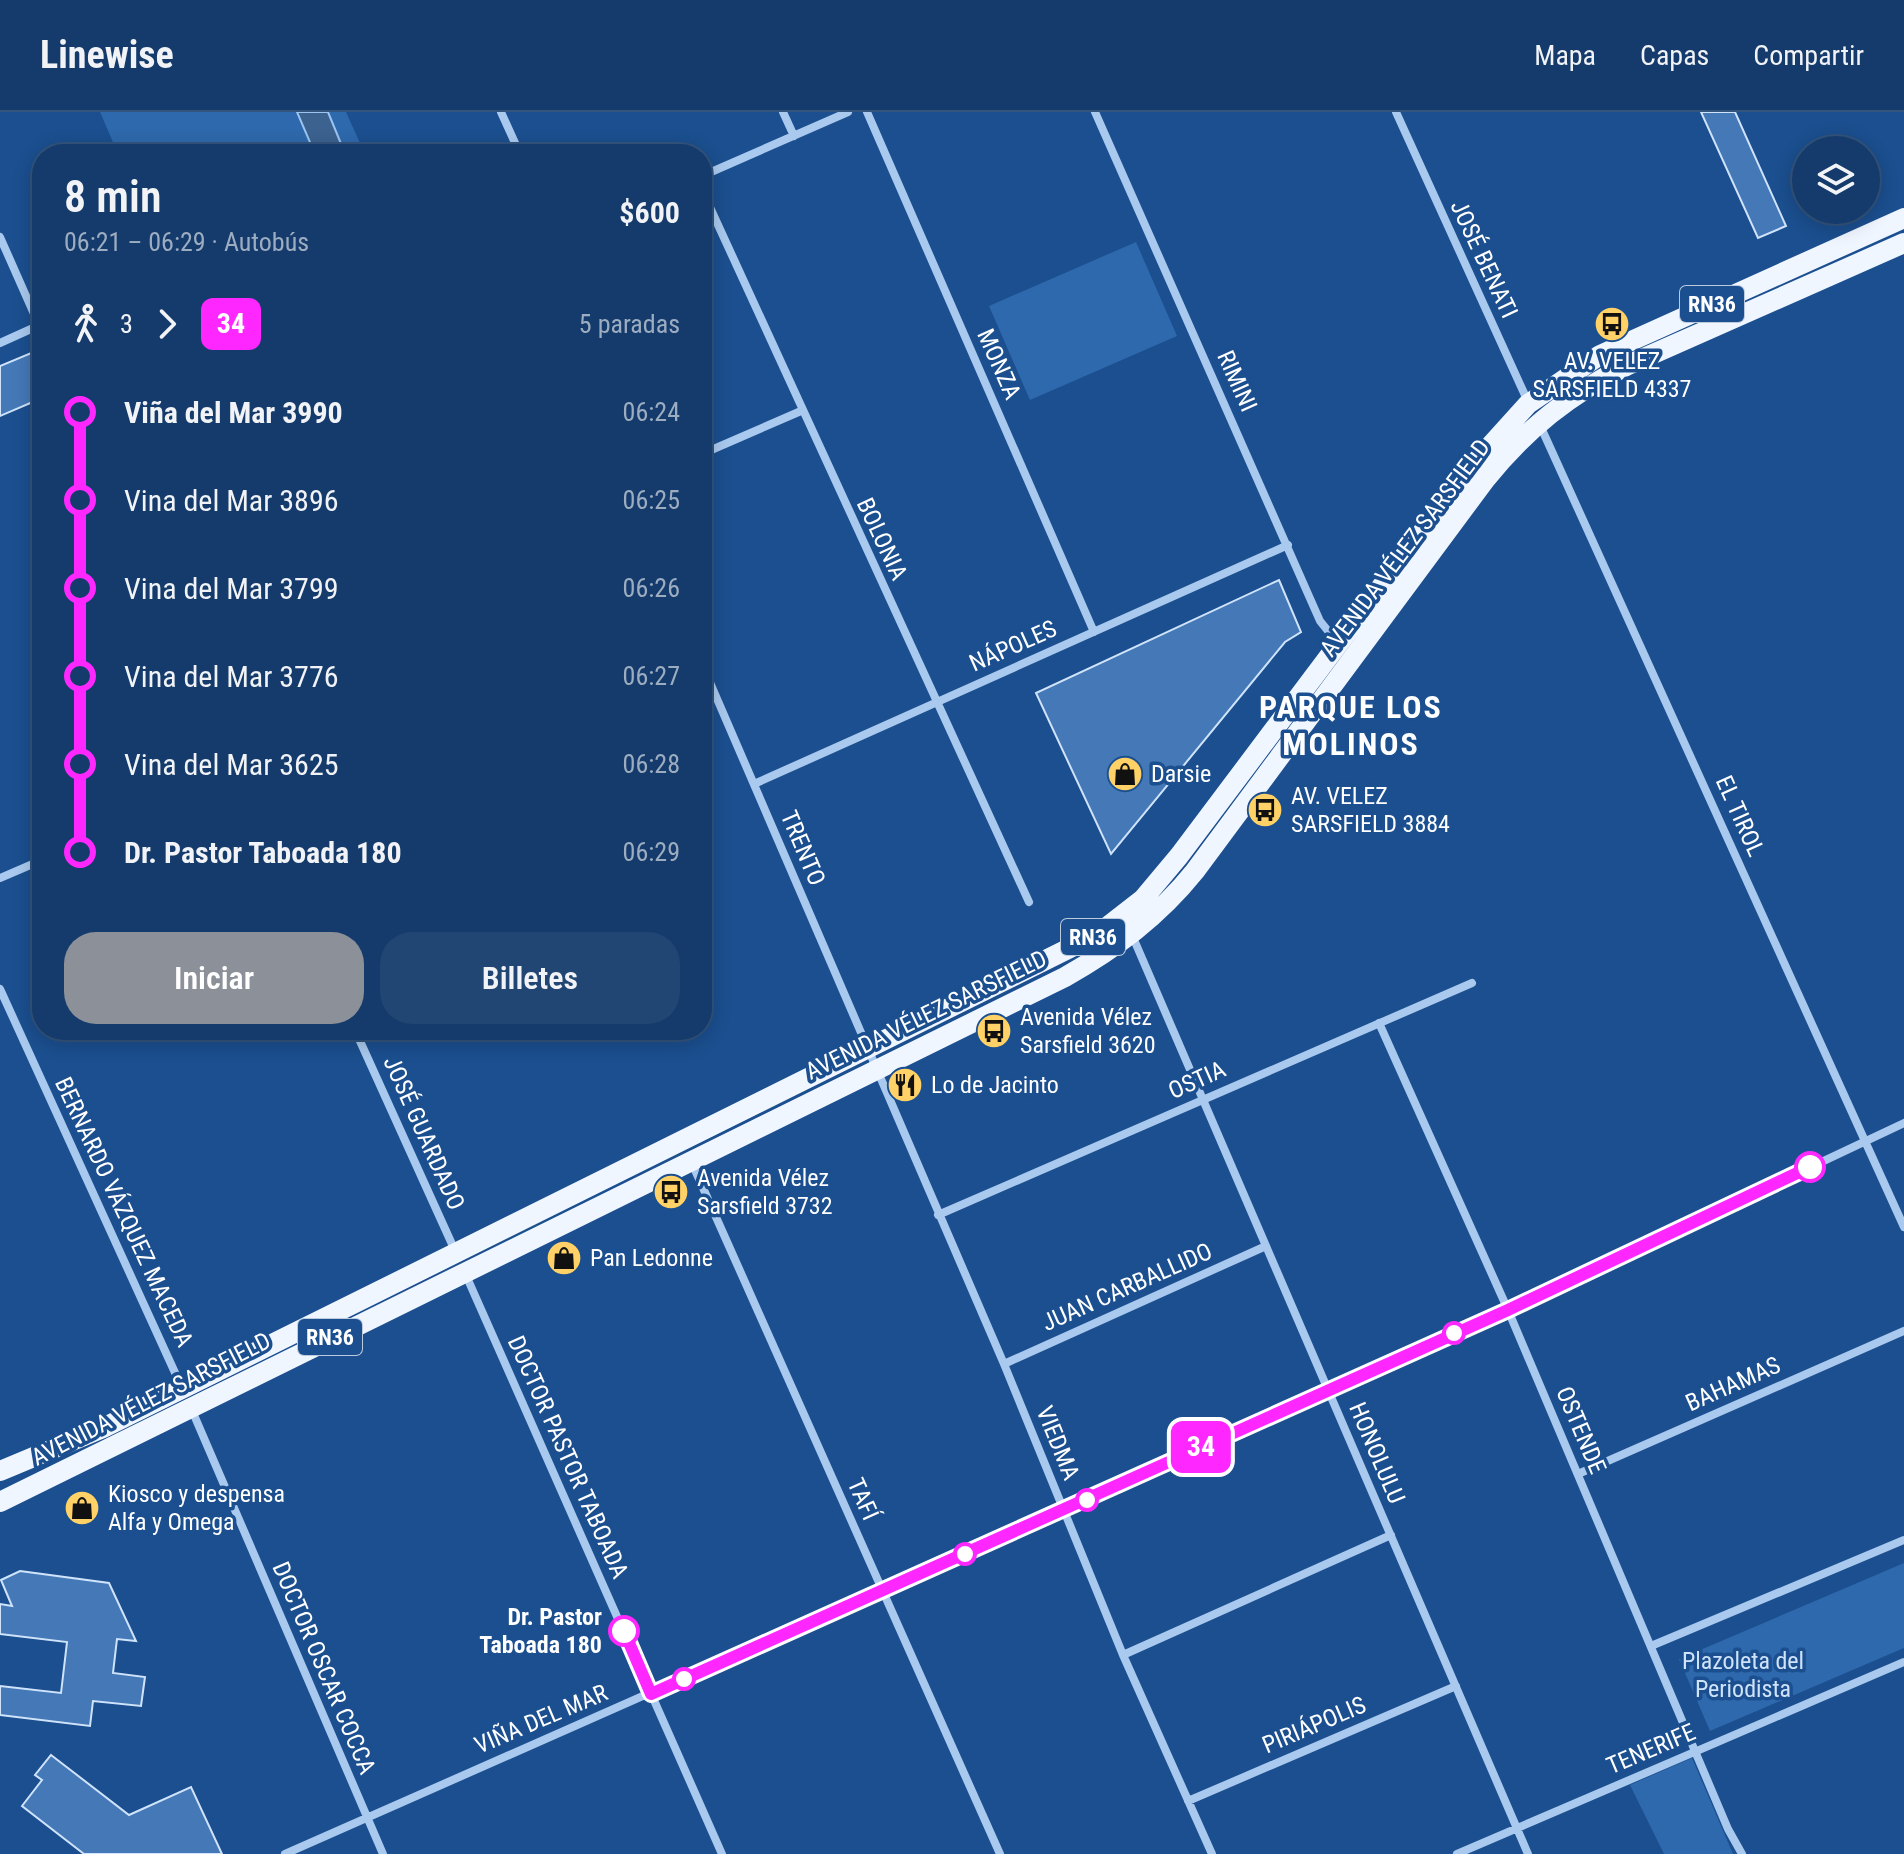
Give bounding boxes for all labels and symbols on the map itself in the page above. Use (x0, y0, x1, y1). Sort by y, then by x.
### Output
street label: JOSÉ BENATI (1445, 196, 1523, 322)
road number: RN36 (1680, 286, 1744, 322)
bus stop icon: AV. VELEZ SARSFIELD 4337 (1593, 305, 1631, 343)
street label: MONZA (971, 325, 1027, 404)
street label: RIMINI (1211, 346, 1263, 416)
place label: AV. VELEZ SARSFIELD 4337 (1533, 347, 1691, 403)
street label: AVENIDA VÉLEZ SARSFIELD (1314, 434, 1496, 662)
street label: BOLONIA (851, 493, 913, 585)
street label: NÁPOLES (965, 614, 1061, 678)
district label: PARQUE LOS MOLINOS (1259, 688, 1443, 763)
shop icon: Darsie (1106, 755, 1144, 793)
place label: Darsie (1151, 760, 1211, 788)
street label: EL TIROL (1710, 771, 1770, 861)
place label: AV. VELEZ SARSFIELD 3884 (1291, 782, 1450, 838)
bus stop icon: AV. VELEZ SARSFIELD 3884 (1246, 791, 1284, 829)
street label: TRENTO (775, 807, 831, 889)
road number: RN36 (1061, 919, 1125, 955)
street label: AVENIDA VÉLEZ SARSFIELD (801, 944, 1051, 1086)
place label: Avenida Vélez Sarsfield 3620 (1020, 1003, 1156, 1059)
bus stop icon: Avenida Vélez Sarsfield 3620 (975, 1012, 1013, 1050)
street label: JOSÉ GUARDADO (378, 1052, 470, 1214)
street label: OSTIA (1164, 1055, 1230, 1105)
restaurant icon: Lo de Jacinto (886, 1066, 924, 1104)
place label: Lo de Jacinto (931, 1071, 1059, 1099)
street label: BERNARDO VÁZQUEZ MACEDA (49, 1073, 199, 1352)
unlabelled marker (1795, 1152, 1825, 1182)
place label: Avenida Vélez Sarsfield 3732 (697, 1164, 833, 1220)
bus stop icon: Avenida Vélez Sarsfield 3732 (652, 1173, 690, 1211)
street label: JUAN CARBALLIDO (1038, 1237, 1216, 1337)
shop icon: Pan Ledonne (545, 1239, 583, 1277)
place label: Pan Ledonne (590, 1244, 713, 1272)
road number: RN36 (298, 1319, 362, 1355)
unlabelled marker (1443, 1322, 1465, 1344)
street label: AVENIDA VÉLEZ SARSFIELD (27, 1326, 275, 1472)
street label: DOCTOR PASTOR TABOADA (502, 1331, 634, 1583)
street label: BAHAMAS (1681, 1351, 1785, 1417)
street label: OSTENDE (1550, 1382, 1612, 1478)
street label: HONOLULU (1343, 1398, 1411, 1508)
street label: VIEDMA (1031, 1402, 1086, 1484)
line badge: 34 (1165, 1421, 1237, 1473)
street label: TAFÍ (841, 1474, 885, 1525)
place label: Kiosco y despensa Alfa y Omega (108, 1480, 285, 1536)
shop icon: Kiosco y despensa Alfa y Omega (63, 1489, 101, 1527)
unlabelled marker (1076, 1489, 1098, 1511)
unlabelled marker (954, 1543, 976, 1565)
street label: DOCTOR OSCAR COCCA (267, 1558, 381, 1778)
place label: Dr. Pastor Taboada 180 (479, 1603, 602, 1659)
marker: Dr. Pastor Taboada 180 (609, 1616, 639, 1646)
park label: Plazoleta del Periodista (1682, 1647, 1804, 1703)
unlabelled marker (673, 1668, 695, 1690)
street label: VIÑA DEL MAR (470, 1678, 612, 1760)
street label: PIRIÁPOLIS (1258, 1691, 1370, 1759)
street label: TENERIFE (1603, 1718, 1700, 1780)

